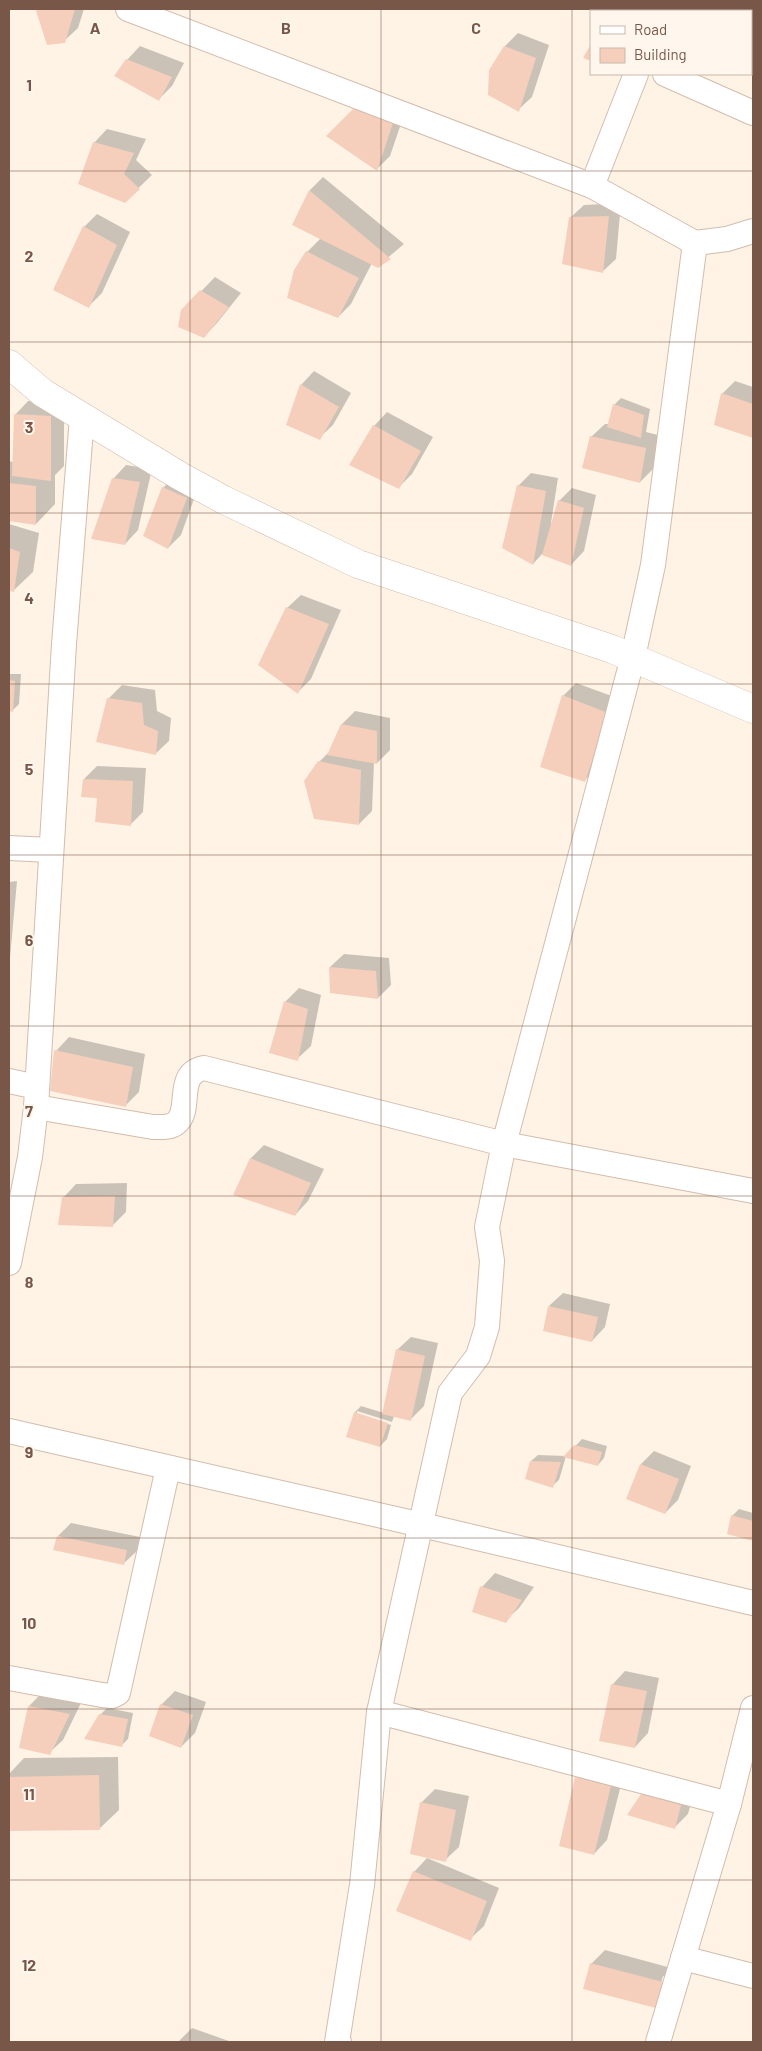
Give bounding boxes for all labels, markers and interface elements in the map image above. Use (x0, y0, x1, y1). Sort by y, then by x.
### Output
legend (590, 10, 752, 75)
text: A (90, 18, 101, 37)
text: B (281, 18, 291, 37)
text: C (471, 18, 481, 37)
text: Road (634, 20, 667, 38)
text: Building (634, 45, 687, 63)
text: 1 (26, 75, 32, 94)
text: 2 (25, 246, 34, 265)
text: 3 (25, 417, 33, 436)
text: 4 (24, 588, 34, 607)
text: 5 (25, 759, 34, 778)
text: 6 (25, 930, 34, 949)
text: 7 (25, 1101, 33, 1120)
text: 8 (25, 1272, 34, 1291)
text: 9 (25, 1442, 33, 1461)
text: 10 (22, 1613, 36, 1632)
text: 11 (23, 1784, 35, 1803)
text: 12 (22, 1955, 36, 1974)

